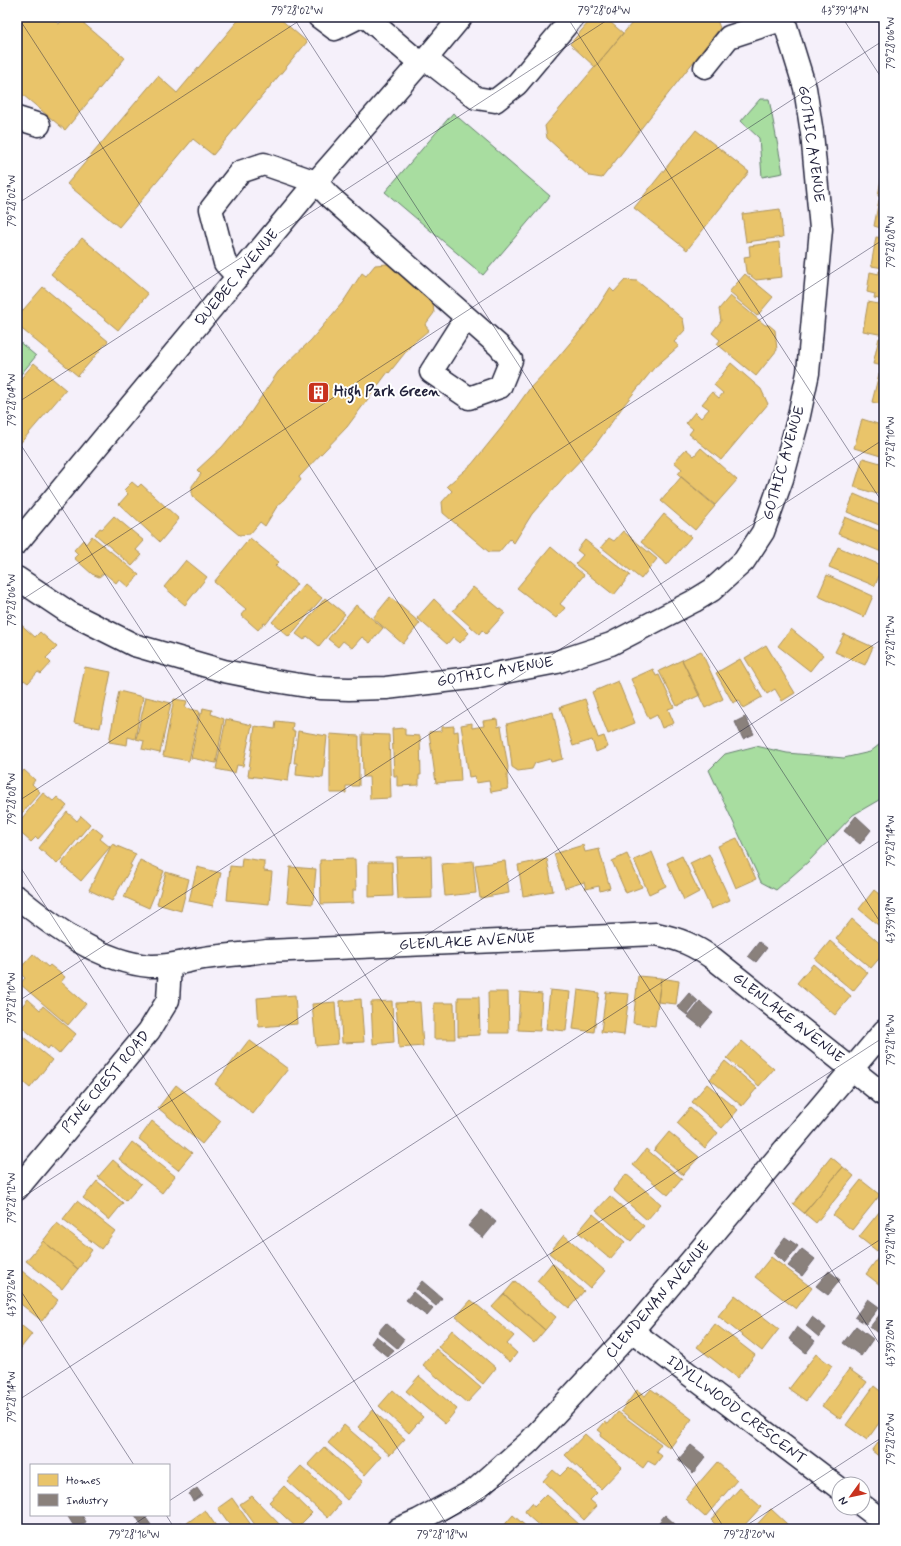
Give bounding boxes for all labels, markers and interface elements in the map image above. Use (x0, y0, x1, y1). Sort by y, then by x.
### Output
text: 79°28'02"W (271, 4, 323, 18)
text: 79°28'04"W (578, 4, 630, 18)
text: 43°39'14"N (822, 4, 869, 18)
text: 79°28'06"W (884, 17, 898, 69)
street label: GOTHIC AVENUE (793, 84, 829, 204)
text: 79°28'02"W (5, 175, 19, 227)
text: 79°28'08"W (884, 216, 898, 268)
street label: QUEBEC AVENUE (191, 225, 284, 331)
text: 79°28'04"W (5, 374, 19, 426)
building icon: High Park Green (306, 379, 332, 405)
place label: High Park Green (334, 382, 440, 404)
street label: GOTHIC AVENUE (758, 403, 810, 522)
text: 79°28'10"W (884, 417, 898, 467)
text: 79°28'06"W (5, 574, 19, 626)
text: 79°28'12"W (884, 616, 898, 666)
street label: GOTHIC AVENUE (435, 652, 555, 692)
text: 79°28'08"W (5, 773, 19, 825)
text: 79°28'14"W (884, 815, 898, 867)
text: 43°39'18"N (884, 897, 898, 943)
street label: GLENLAKE AVENUE (399, 928, 536, 956)
street label: GLENLAKE AVENUE (728, 968, 848, 1068)
text: 79°28'10"W (5, 973, 19, 1023)
text: 79°28'16"W (884, 1015, 898, 1065)
street label: PINE CREST ROAD (57, 1027, 155, 1137)
text: 79°28'12"W (5, 1173, 19, 1223)
text: 79°28'18"W (884, 1215, 898, 1265)
street label: CLENDENAN AVENUE (601, 1237, 715, 1363)
text: 43°39'26"N (5, 1269, 19, 1316)
text: 43°39'20"N (884, 1319, 898, 1366)
street label: IDYLLWOOD CRESCENT (662, 1351, 810, 1469)
text: 79°28'14"W (5, 1371, 19, 1423)
text: 79°28'20"W (884, 1413, 898, 1465)
legend (30, 1464, 170, 1516)
text: Homes (66, 1473, 101, 1489)
north arrow (831, 1476, 871, 1516)
text: Industry (66, 1493, 108, 1509)
text: N (836, 1494, 851, 1508)
text: 79°28'16"W (109, 1528, 159, 1542)
text: 79°28'18"W (417, 1528, 467, 1542)
text: 79°28'20"W (723, 1528, 775, 1542)

